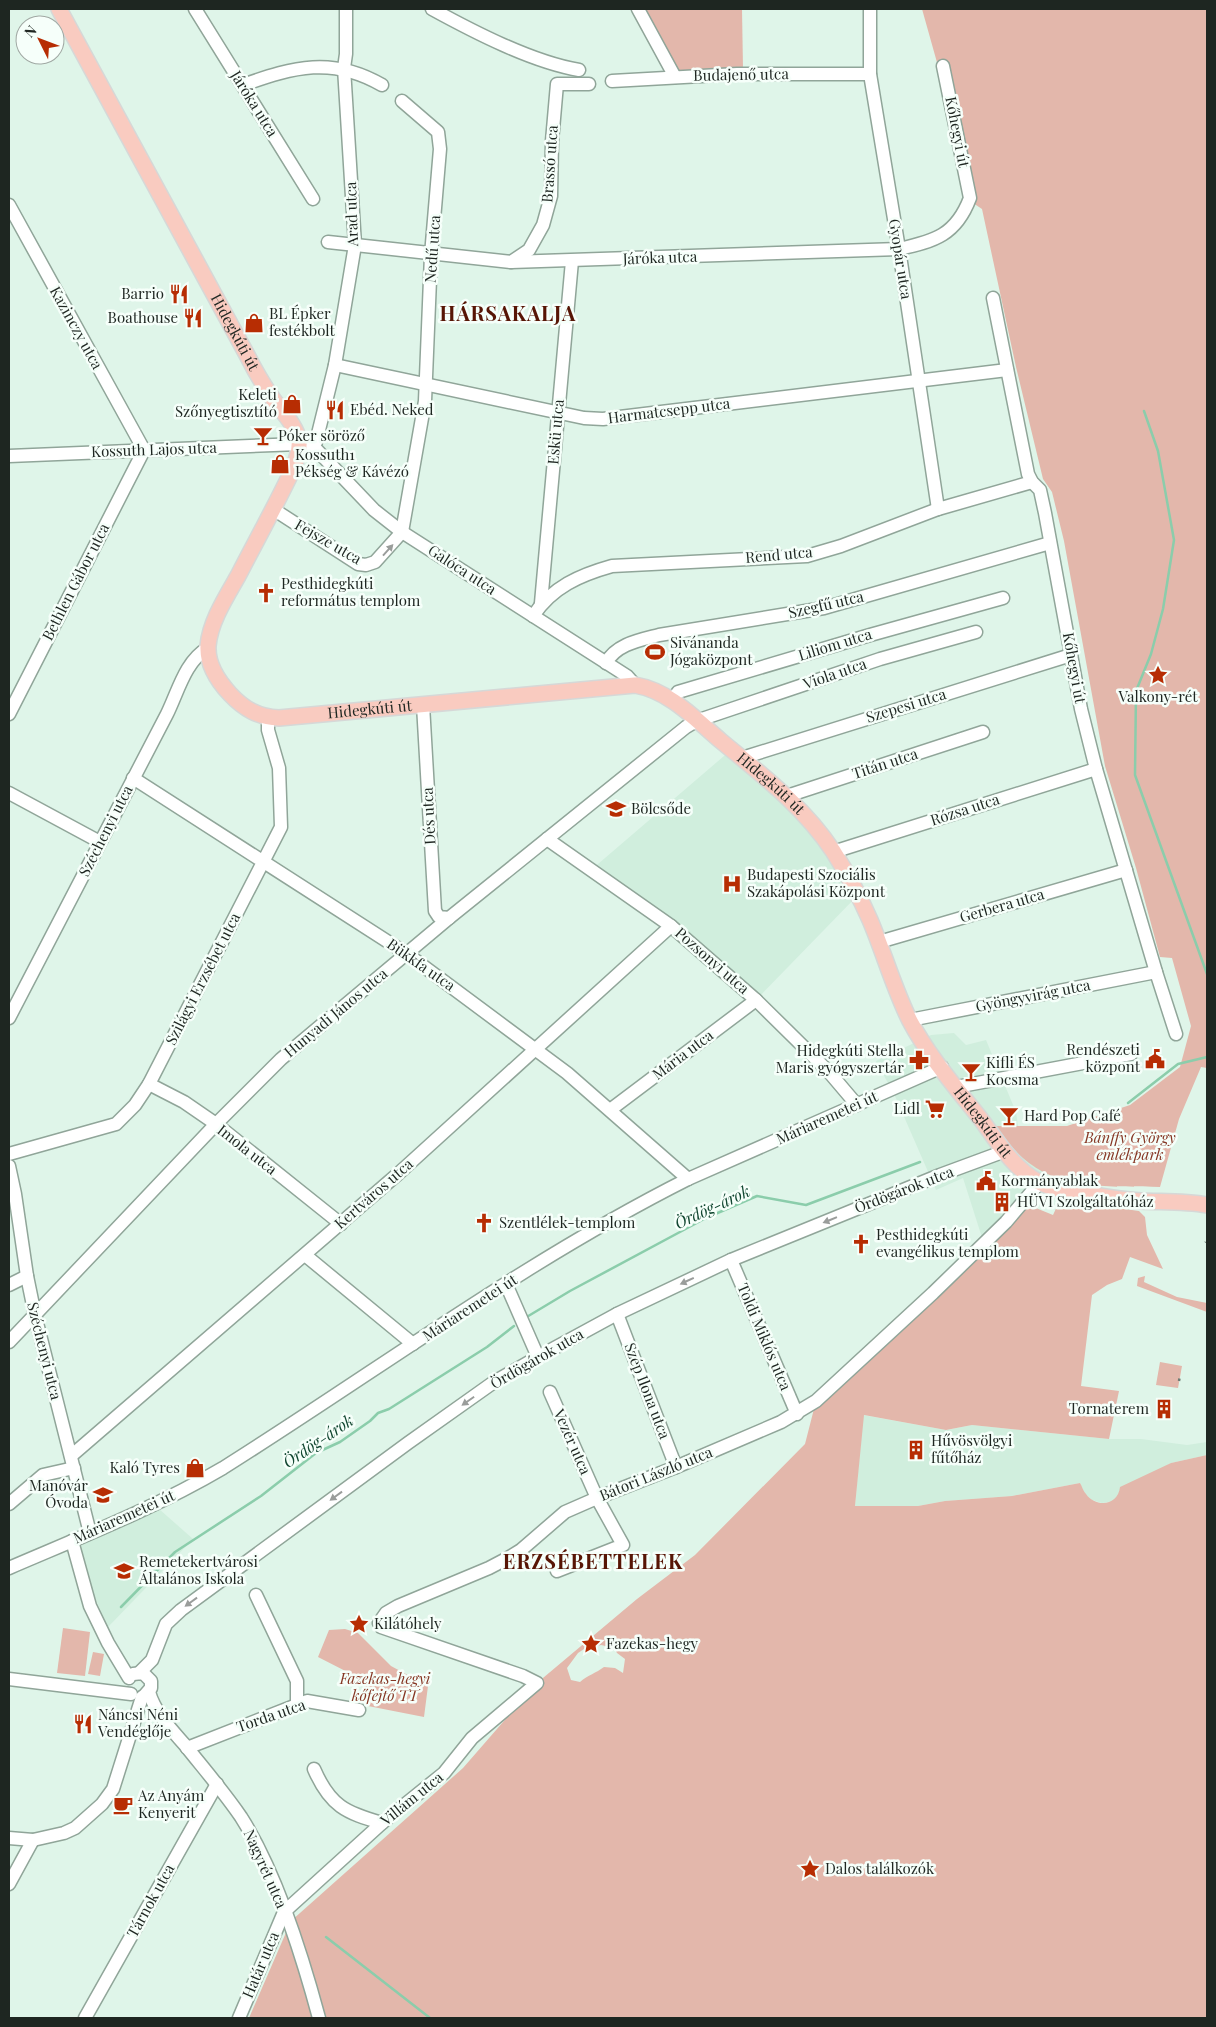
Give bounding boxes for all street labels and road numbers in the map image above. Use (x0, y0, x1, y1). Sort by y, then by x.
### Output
street label: Budajenő utca (693, 63, 789, 85)
street label: Járóka utca (226, 66, 283, 141)
street label: Kőhegyi út (941, 95, 975, 170)
street label: Brassó utca (536, 124, 562, 203)
street label: Arad utca (340, 181, 362, 248)
street label: Nedű utca (420, 214, 444, 283)
street label: Gyopár utca (885, 217, 917, 301)
street label: Járóka utca (621, 246, 698, 268)
street label: Kazinczy utca (46, 282, 108, 373)
street label: Hidegkúti út (207, 290, 265, 374)
street label: Harmatcsepp utca (607, 393, 732, 427)
street label: Eskü utca (542, 398, 568, 465)
street label: Kossuth Lajos utca (91, 437, 218, 461)
street label: Fejsze utca (292, 514, 366, 568)
street label: Bethlen Gábor utca (37, 519, 114, 644)
street label: Galóca utca (425, 540, 501, 599)
street label: Rend utca (744, 541, 814, 567)
street label: Szegfű utca (786, 586, 866, 622)
street label: Liliom utca (795, 623, 874, 665)
street label: Kőhegyi út (1059, 631, 1091, 706)
street label: Viola utca (799, 653, 869, 694)
street label: Szepesi utca (863, 683, 949, 727)
street label: Hidegkúti út (327, 695, 413, 722)
street label: Titán utca (849, 743, 921, 783)
street label: Hidegkúti út (733, 747, 810, 819)
street label: Széchenyi utca (74, 781, 137, 880)
street label: Dés utca (416, 786, 439, 845)
street label: Rózsa utca (928, 788, 1002, 830)
street label: Gerbera utca (957, 883, 1047, 927)
street label: Szilágyi Erzsébet utca (160, 909, 244, 1048)
street label: Pozsonyi utca (671, 922, 754, 998)
street label: Bükkfa utca (384, 933, 460, 995)
street label: Hunyadi János utca (280, 963, 392, 1061)
street label: Gyöngyvirág utca (974, 974, 1092, 1016)
street label: Mária utca (648, 1024, 717, 1084)
street label: Hidegkúti út (950, 1082, 1017, 1162)
street label: Máriaremetei út (773, 1086, 881, 1148)
street label: Imola utca (214, 1120, 282, 1179)
street label: Kertváros utca (330, 1153, 417, 1233)
street label: Ördögárok utca (851, 1161, 957, 1217)
street label: Máriaremetei út (418, 1269, 521, 1345)
street label: Toldi Miklós utca (733, 1280, 797, 1394)
street label: Széchenyi utca (23, 1300, 67, 1402)
street label: Ördögárok utca (486, 1323, 587, 1393)
street label: Szép Ilona utca (620, 1340, 676, 1442)
street label: Vezér utca (549, 1405, 596, 1478)
street label: Bátori László utca (596, 1441, 716, 1505)
street label: Máriaremetei út (70, 1485, 178, 1547)
street label: Torda utca (233, 1694, 308, 1736)
street label: Villám utca (375, 1766, 447, 1830)
street label: Nagyrét utca (240, 1826, 292, 1912)
street label: Tárnok utca (122, 1860, 179, 1941)
street label: Határ utca (237, 1928, 283, 2001)

